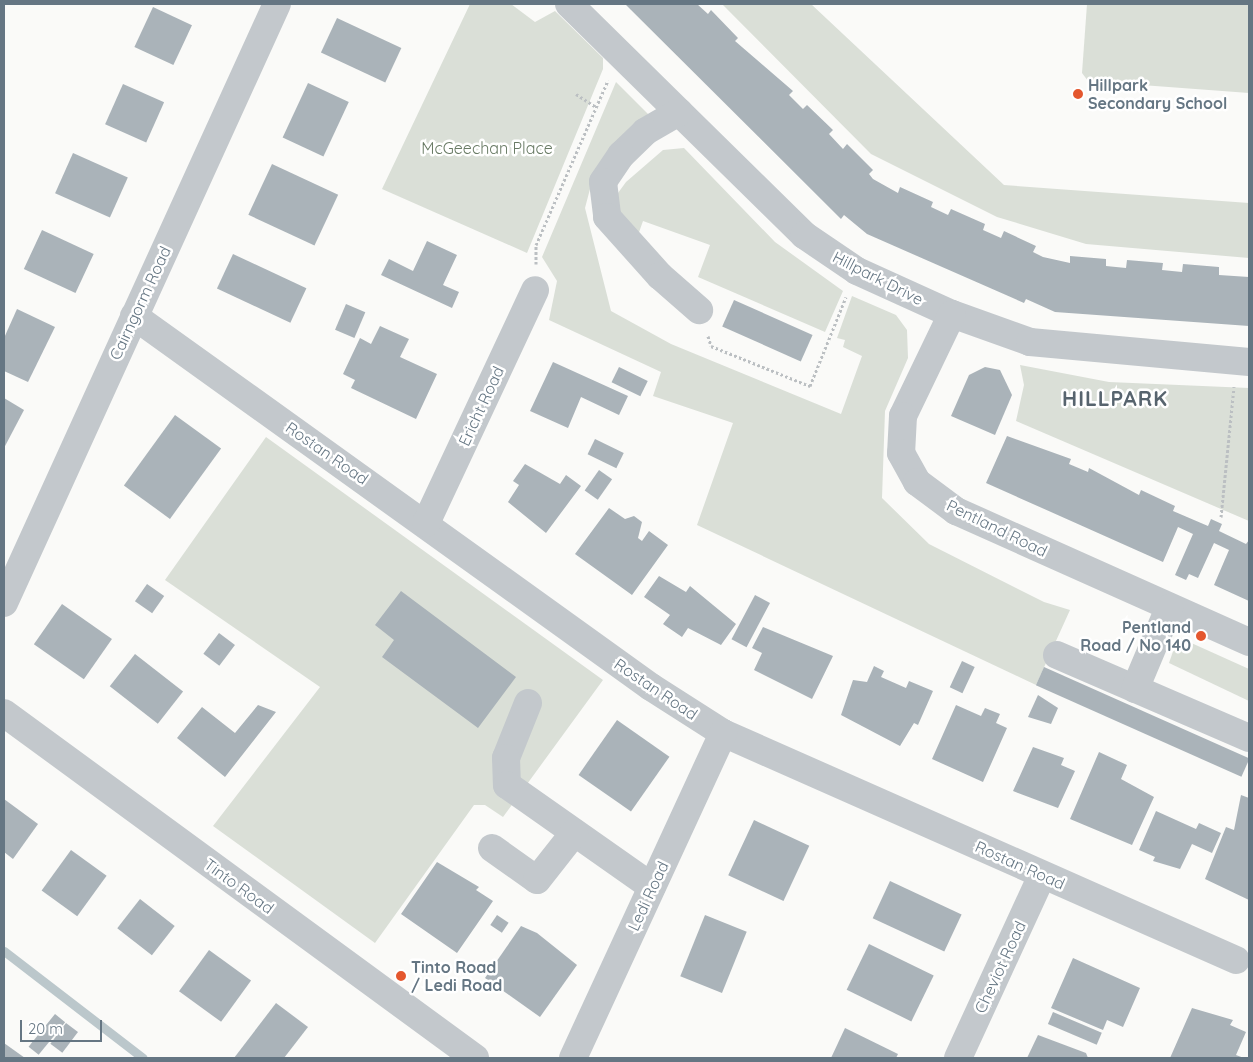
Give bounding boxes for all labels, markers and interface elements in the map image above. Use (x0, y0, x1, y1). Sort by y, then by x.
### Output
place label: Hillpark Secondary School (1088, 75, 1227, 113)
marker: Hillpark Secondary School (1072, 88, 1084, 100)
park label: McGeechan Place (421, 138, 553, 158)
street label: Cairngorm Road (105, 243, 175, 363)
street label: Hillpark Drive (829, 247, 927, 309)
street label: Ericht Road (454, 363, 508, 449)
district label: HILLPARK (1061, 385, 1169, 411)
street label: Rostan Road (282, 418, 372, 488)
street label: Pentland Road (944, 495, 1050, 561)
place label: Pentland Road / No 140 (1080, 617, 1191, 655)
marker: Pentland Road / No 140 (1195, 630, 1207, 642)
street label: Rostan Road (611, 654, 701, 724)
street label: Rostan Road (972, 837, 1068, 893)
street label: Tinto Road (200, 854, 278, 918)
street label: Ledi Road (624, 858, 672, 934)
street label: Cheviot Road (970, 918, 1030, 1016)
place label: Tinto Road / Ledi Road (411, 957, 502, 995)
marker: Tinto Road / Ledi Road (395, 970, 407, 982)
scale bar (22, 1010, 105, 1042)
text: 20 m (28, 1019, 63, 1038)

